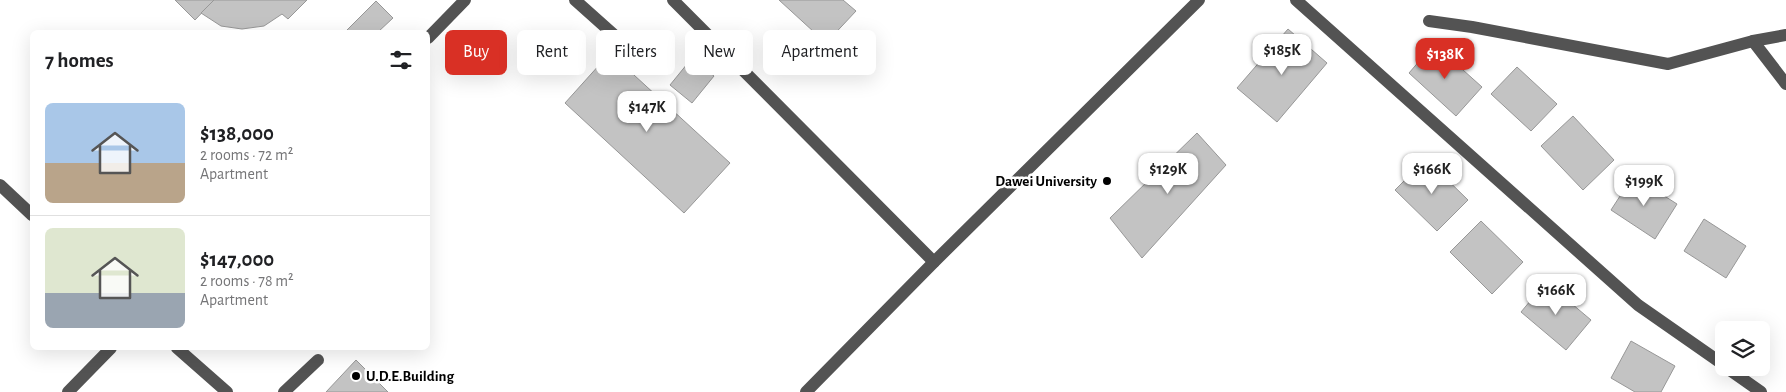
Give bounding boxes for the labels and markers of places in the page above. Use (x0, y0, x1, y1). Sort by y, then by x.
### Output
pin: $185K (1247, 34, 1317, 76)
pin: $138K (1410, 38, 1480, 80)
pin: $147K (612, 90, 682, 133)
pin: $129K (1133, 152, 1203, 195)
pin: $166K (1397, 152, 1467, 195)
pin: $199K (1609, 164, 1679, 207)
place label: Dawei University (995, 174, 1097, 189)
marker: Dawei University (1101, 175, 1113, 187)
pin: $166K (1521, 274, 1591, 316)
place label: U.D.E.Building (366, 369, 455, 384)
marker: U.D.E.Building (350, 370, 362, 382)

